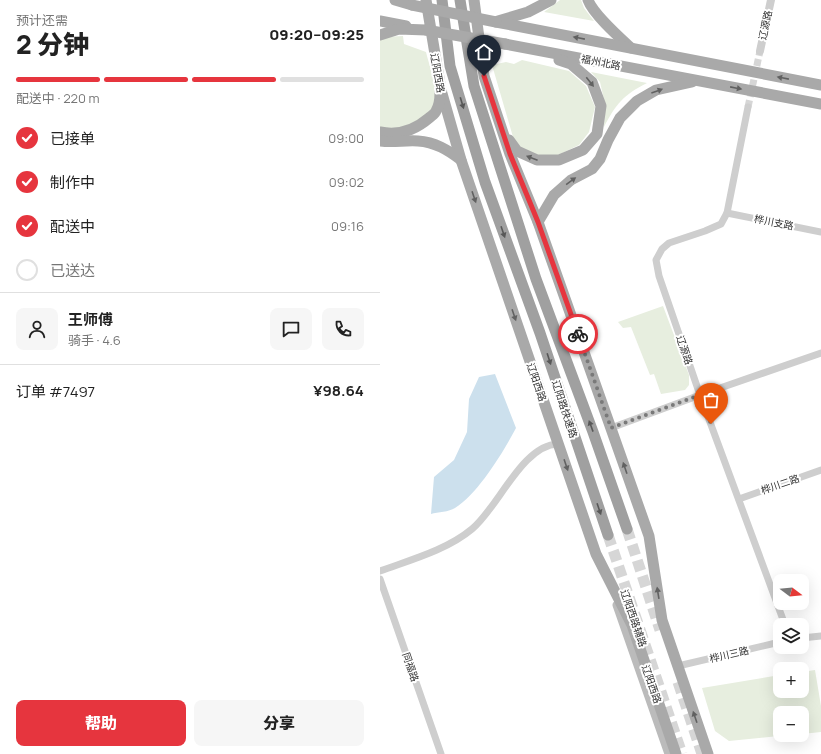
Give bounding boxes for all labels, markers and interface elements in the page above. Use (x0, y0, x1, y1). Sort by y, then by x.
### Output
street label: 辽源路 (755, 9, 775, 41)
text: 预计还需 (16, 11, 68, 29)
text: 09:20–09:25 (269, 24, 364, 45)
text: 2 分钟 (16, 26, 89, 62)
pin (467, 35, 501, 76)
one-way arrow (572, 35, 585, 41)
icon: home (473, 41, 495, 63)
street label: 福州北路 (580, 51, 622, 73)
street label: 辽阳西路 (428, 52, 448, 94)
one-way arrow (776, 75, 789, 81)
one-way arrow (586, 76, 594, 87)
one-way arrow (730, 85, 742, 91)
one-way arrow (652, 87, 664, 93)
text: 配送中 · 220 m (16, 89, 100, 107)
one-way arrow (459, 98, 465, 110)
icon: check (16, 127, 38, 149)
text: 已接单 (50, 128, 95, 149)
text: 09:00 (328, 129, 364, 147)
one-way arrow (526, 154, 538, 160)
icon: check (16, 171, 38, 193)
text: 制作中 (50, 172, 95, 193)
text: 09:02 (329, 173, 364, 191)
one-way arrow (565, 177, 576, 185)
one-way arrow (471, 191, 477, 203)
street label: 桦川支路 (753, 211, 795, 233)
icon: check (16, 215, 38, 237)
text: 配送中 (50, 216, 95, 237)
text: 09:16 (331, 217, 364, 235)
one-way arrow (500, 226, 506, 238)
text: 已送达 (50, 260, 95, 281)
button: person (16, 308, 58, 350)
button: chat (270, 308, 312, 350)
button: phone (322, 308, 364, 350)
text: 王师傅 (68, 309, 113, 330)
one-way arrow (511, 310, 517, 322)
courier (558, 314, 598, 354)
icon: bike (567, 323, 589, 345)
text: 骑手 · 4.6 (68, 331, 121, 349)
street label: 辽源路 (673, 334, 697, 366)
one-way arrow (546, 354, 552, 366)
street label: 辽阳西路 (524, 361, 550, 403)
street label: 辽阳路快速路 (549, 378, 581, 440)
text: ¥98.64 (313, 380, 364, 401)
text: 订单 #7497 (16, 381, 95, 402)
pin (694, 383, 728, 424)
icon: bag (700, 389, 722, 411)
one-way arrow (588, 419, 594, 431)
one-way arrow (563, 459, 569, 471)
one-way arrow (622, 461, 628, 473)
street label: 桦川二路 (759, 471, 801, 497)
one-way arrow (596, 503, 602, 515)
north arrow (773, 574, 809, 610)
map controls (773, 574, 809, 742)
street label: 辽阳西路辅路 (618, 587, 650, 649)
one-way arrow (655, 587, 661, 599)
button: layers (773, 618, 809, 654)
street label: 桦川三路 (708, 643, 750, 665)
street label: 同福路 (399, 651, 423, 683)
button: + (773, 662, 809, 698)
street label: 辽阳西路 (639, 663, 665, 705)
button: 帮助 (16, 700, 186, 746)
button: 分享 (194, 700, 364, 746)
button: − (773, 706, 809, 742)
one-way arrow (692, 711, 698, 723)

